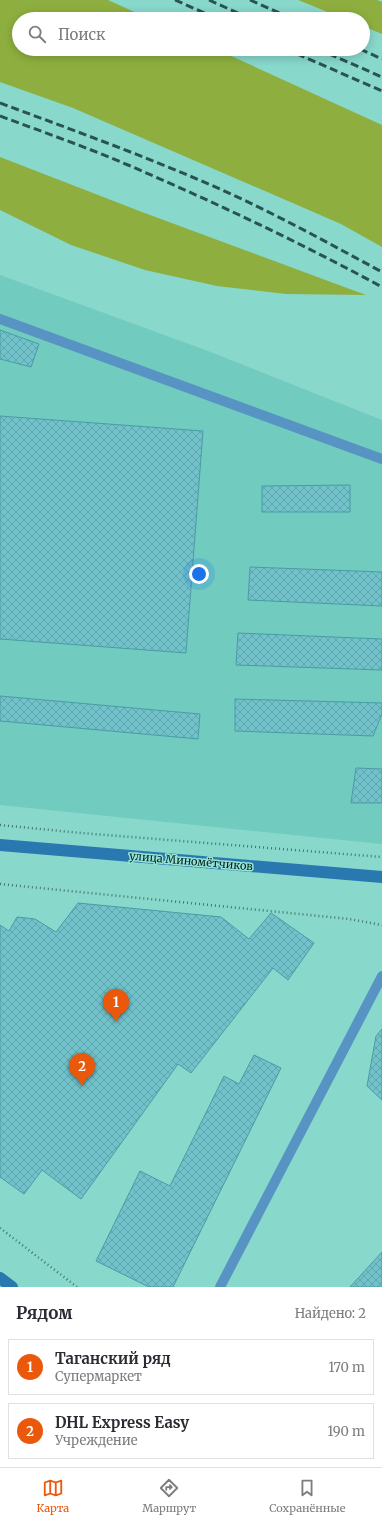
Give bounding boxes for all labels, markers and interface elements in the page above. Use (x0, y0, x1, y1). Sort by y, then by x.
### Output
search box (12, 12, 370, 56)
icon: search (26, 23, 48, 45)
text: Поиск (58, 25, 105, 44)
your location (189, 564, 209, 584)
street label: улица Миномётчиков (129, 849, 254, 873)
pin: 1 (103, 989, 129, 1022)
pin: 2 (69, 1053, 95, 1086)
text: Рядом (16, 1302, 72, 1324)
text: Найдено: 2 (295, 1305, 366, 1322)
text: Таганский ряд (55, 1349, 171, 1368)
text: 1 (27, 1359, 33, 1376)
text: 170 m (328, 1359, 365, 1376)
text: Супермаркет (55, 1368, 142, 1385)
text: DHL Express Easy (55, 1413, 189, 1432)
text: 2 (26, 1423, 34, 1440)
text: 190 m (328, 1423, 365, 1440)
text: Учреждение (55, 1432, 137, 1449)
tab: Карта (37, 1477, 69, 1515)
tab: Маршрут (142, 1477, 196, 1515)
tab: Сохранённые (269, 1477, 345, 1515)

